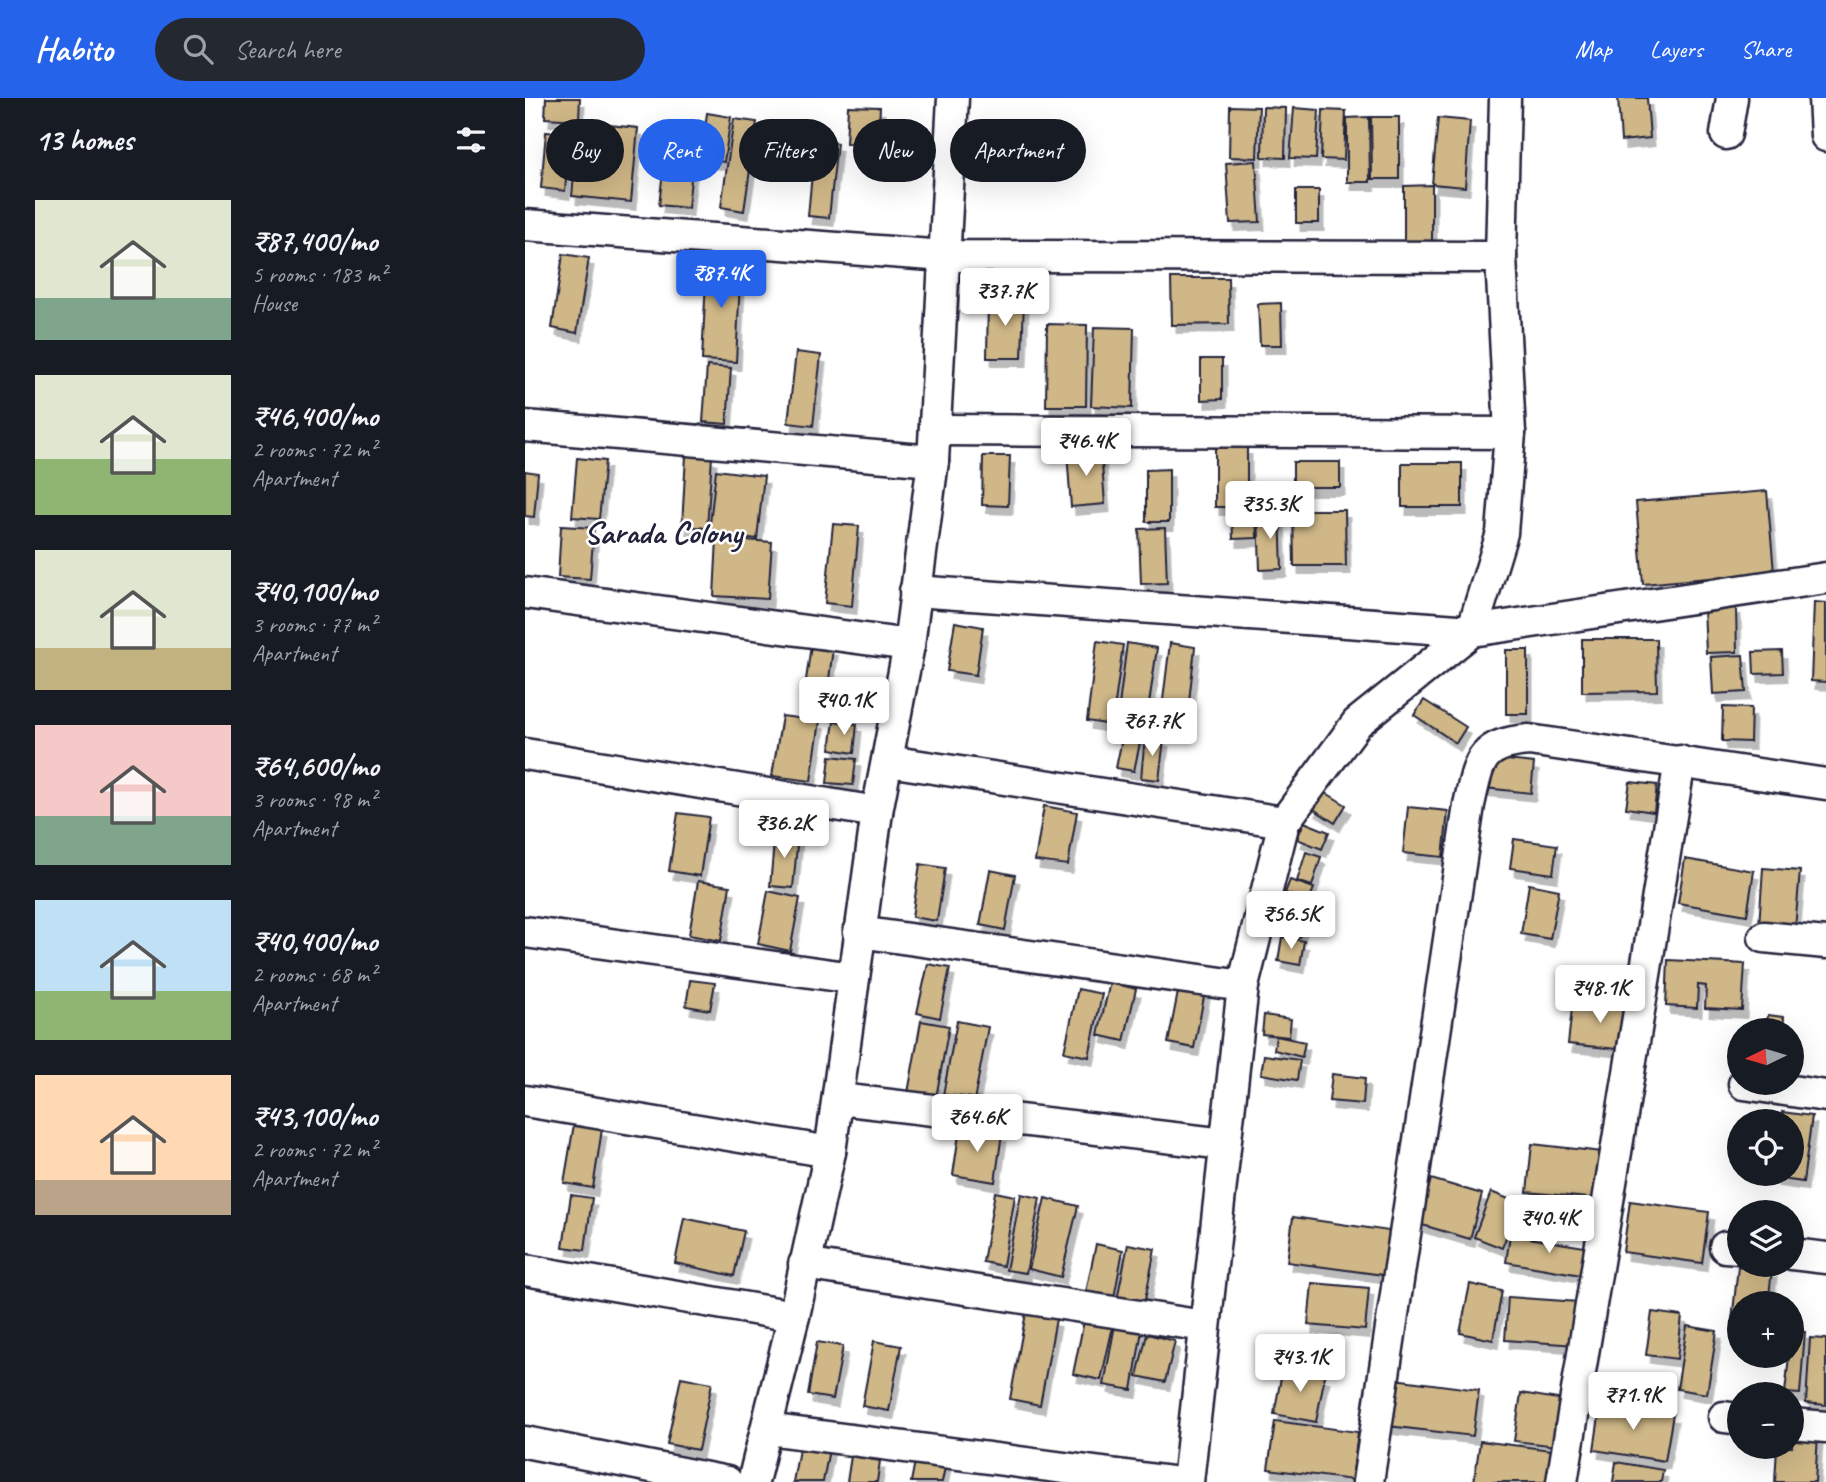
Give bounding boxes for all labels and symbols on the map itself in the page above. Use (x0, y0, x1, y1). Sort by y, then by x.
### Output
pin: ₹87.4K (664, 250, 778, 310)
pin: ₹37.7K (948, 268, 1062, 328)
pin: ₹46.4K (1029, 418, 1143, 478)
pin: ₹35.3K (1213, 482, 1327, 541)
district label: Sarada Colony (584, 512, 745, 553)
pin: ₹40.1K (787, 678, 901, 737)
pin: ₹67.7K (1095, 698, 1209, 758)
pin: ₹36.2K (727, 800, 841, 860)
pin: ₹56.5K (1234, 892, 1348, 951)
pin: ₹48.1K (1543, 965, 1657, 1025)
north arrow (1727, 1018, 1804, 1096)
pin: ₹64.6K (920, 1094, 1034, 1154)
pin: ₹40.4K (1492, 1196, 1606, 1255)
pin: ₹43.1K (1243, 1334, 1357, 1394)
pin: ₹71.9K (1576, 1372, 1690, 1432)

